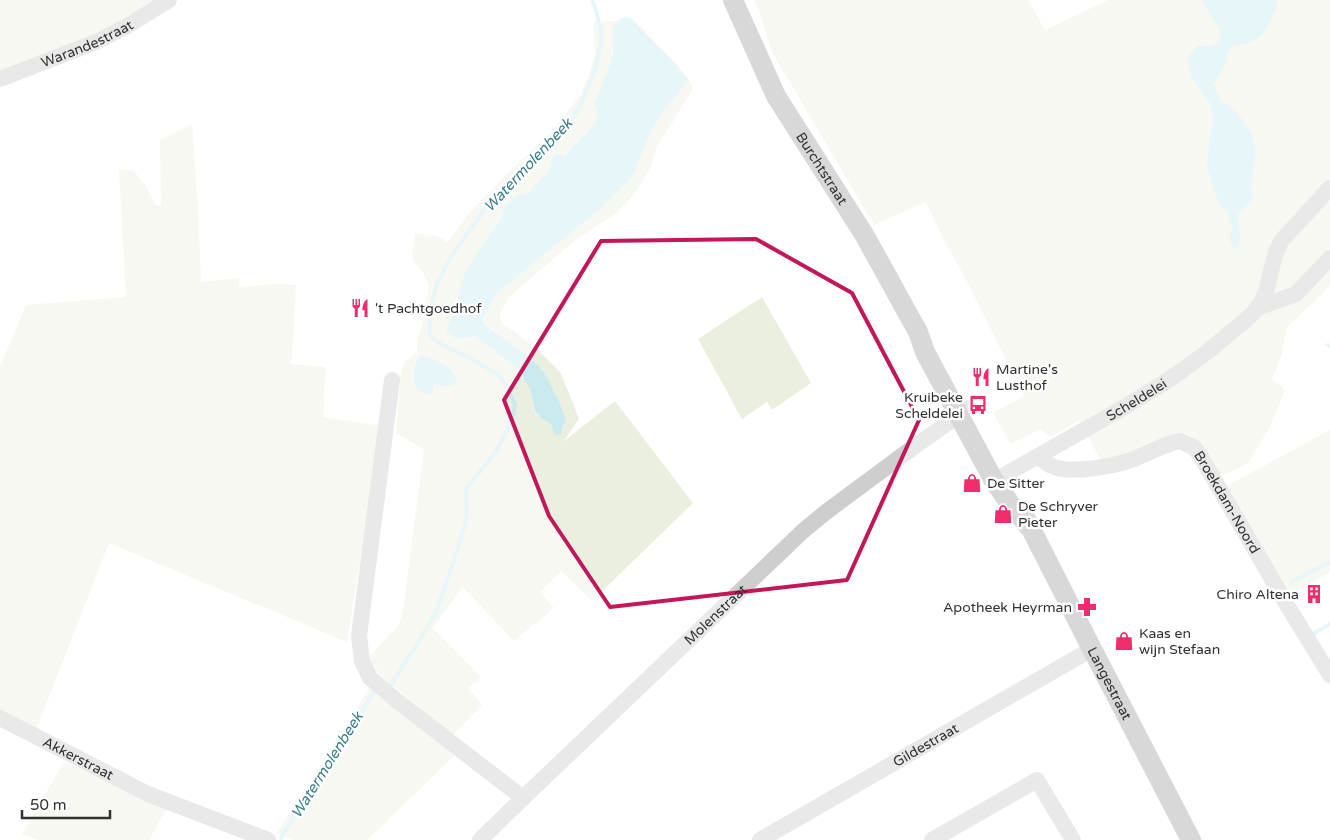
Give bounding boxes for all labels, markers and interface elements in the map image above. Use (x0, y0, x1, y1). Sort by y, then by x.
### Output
street label: Warandestraat (39, 16, 137, 71)
water label: Watermolenbeek (480, 113, 577, 216)
street label: Burchtstraat (793, 129, 852, 208)
restaurant icon: 't Pachtgoedhof (349, 297, 371, 319)
place label: 't Pachtgoedhof (375, 300, 482, 317)
place label: Martine's Lusthof (996, 361, 1058, 394)
restaurant icon: Martine's Lusthof (970, 366, 992, 388)
street label: Scheldelei (1103, 375, 1170, 424)
place label: Kruibeke Scheldelei (895, 389, 963, 422)
bus stop icon: Kruibeke Scheldelei (967, 394, 989, 416)
street label: Broekdam-Noord (1191, 448, 1264, 557)
shop icon: De Sitter (961, 472, 983, 494)
place label: De Sitter (987, 475, 1045, 492)
place label: De Schryver Pieter (1018, 498, 1099, 531)
shop icon: De Schryver Pieter (992, 503, 1014, 525)
street label: Molenstraat (681, 580, 751, 648)
building icon: Chiro Altena (1303, 583, 1325, 605)
place label: Chiro Altena (1217, 586, 1299, 603)
pharmacy icon: Apotheek Heyrman (1076, 596, 1098, 618)
place label: Apotheek Heyrman (943, 599, 1072, 616)
place label: Kaas en wijn Stefaan (1139, 625, 1220, 658)
shop icon: Kaas en wijn Stefaan (1113, 630, 1135, 652)
street label: Langestraat (1084, 644, 1136, 723)
water label: Watermolenbeek (287, 707, 368, 821)
street label: Gildestraat (890, 719, 962, 770)
street label: Akkerstraat (40, 733, 117, 784)
scale bar (22, 788, 110, 820)
text: 50 m (30, 796, 67, 814)

